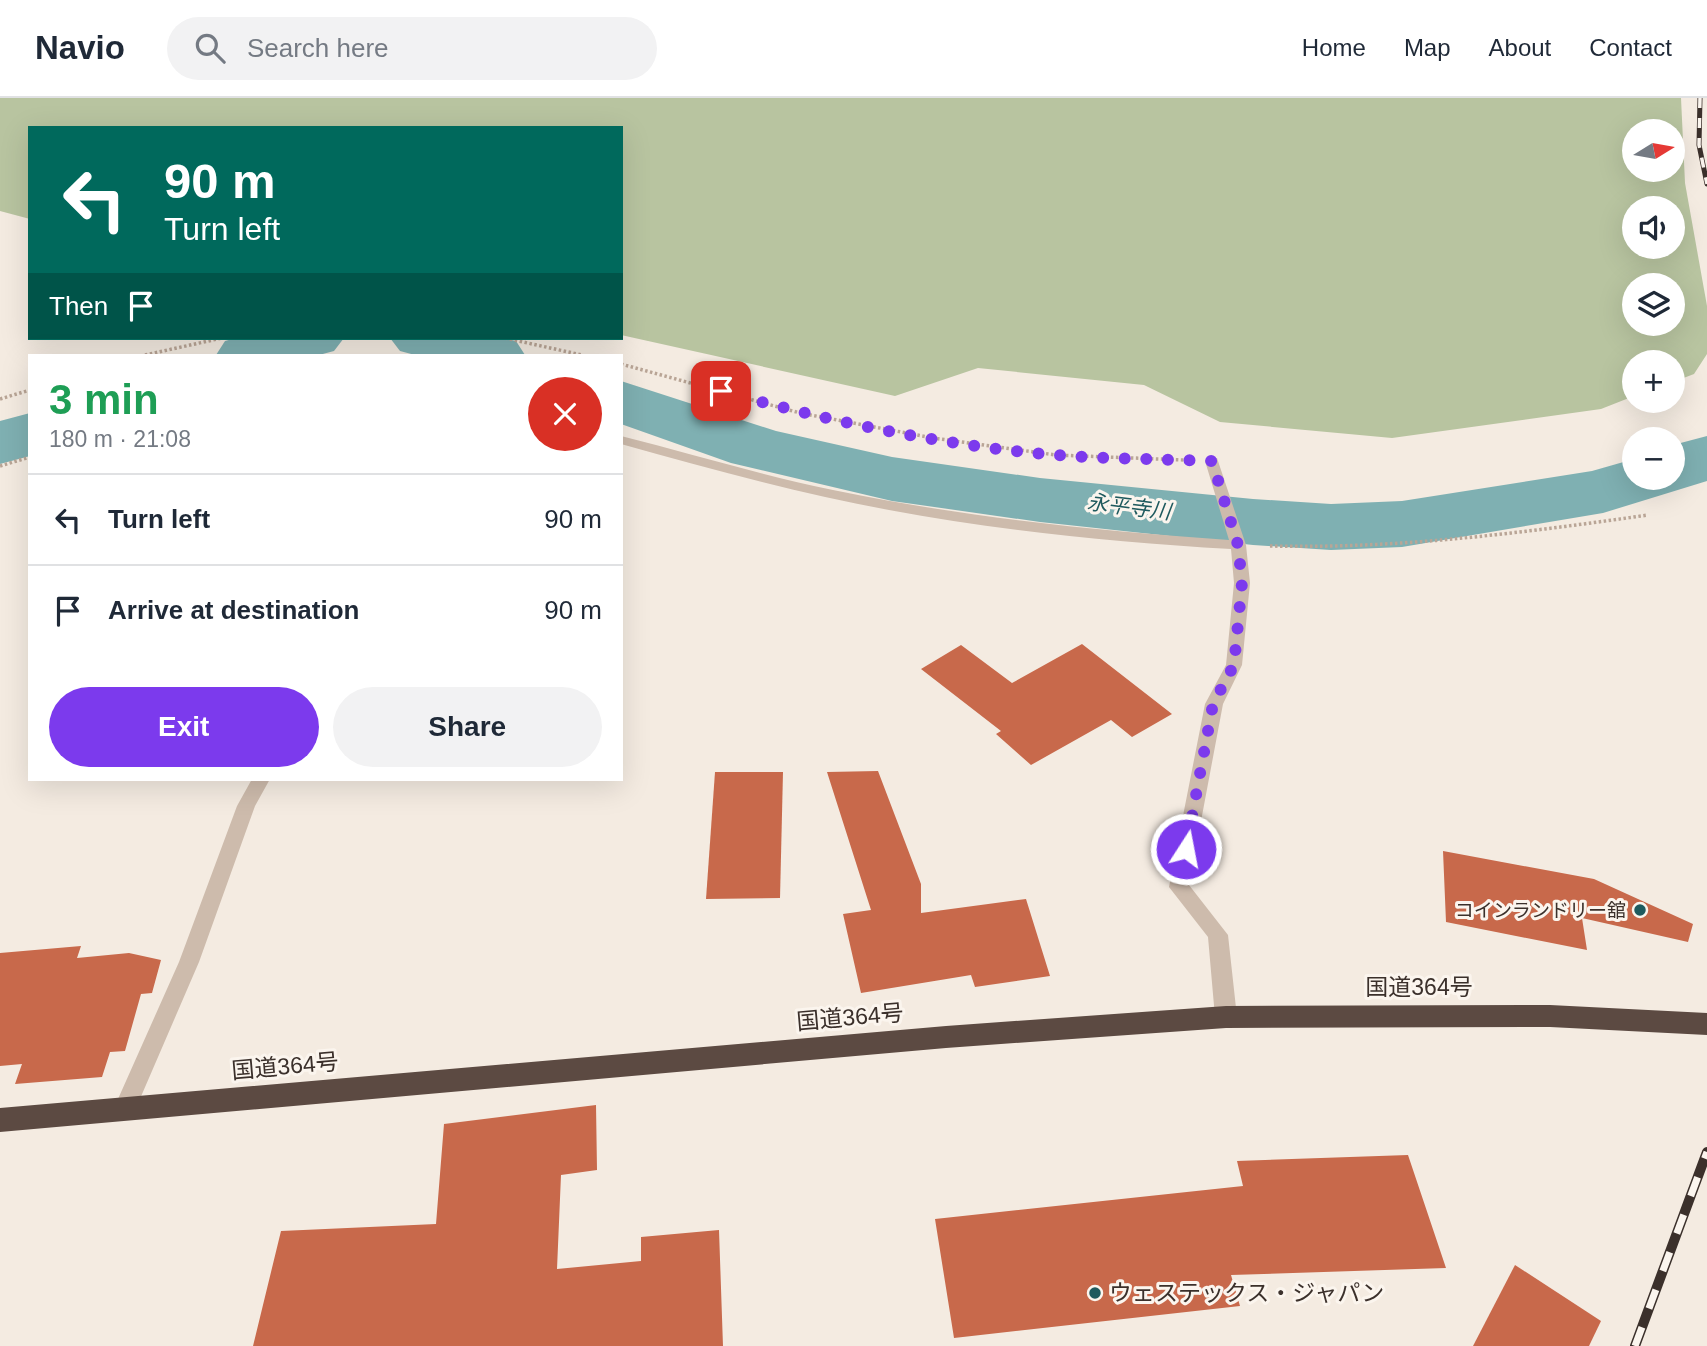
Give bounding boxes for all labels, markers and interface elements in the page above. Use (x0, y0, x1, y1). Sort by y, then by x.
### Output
search box (167, 17, 657, 80)
text: Navio (35, 29, 125, 66)
icon: search (191, 29, 229, 67)
text: Search here (247, 33, 389, 63)
text: Home (1302, 34, 1366, 61)
text: Map (1404, 34, 1451, 61)
text: About (1489, 34, 1551, 61)
text: Contact (1589, 34, 1672, 61)
north arrow (1622, 119, 1685, 182)
map controls (1622, 119, 1685, 490)
icon: left (49, 154, 140, 245)
text: 90 m (164, 154, 276, 208)
button: sound (1622, 196, 1685, 259)
text: Turn left (164, 211, 280, 247)
button: layers (1622, 273, 1685, 336)
icon: arrive (122, 287, 160, 325)
text: Then (49, 291, 108, 321)
button: + (1622, 350, 1685, 413)
pin (691, 361, 751, 421)
icon: arrive (702, 372, 740, 410)
text: 3 min (49, 376, 159, 423)
button: close (528, 377, 602, 451)
text: 180 m · 21:08 (49, 426, 191, 452)
button: − (1622, 427, 1685, 490)
water label: 永平寺川 (1086, 490, 1174, 523)
icon: left (49, 501, 87, 539)
text: Turn left (108, 504, 210, 534)
text: 90 m (544, 504, 602, 534)
icon: arrive (49, 592, 87, 630)
text: Arrive at destination (108, 595, 359, 625)
text: 90 m (544, 595, 602, 625)
button: Exit (49, 687, 319, 767)
button: Share (333, 687, 602, 767)
position arrow (1149, 812, 1223, 886)
place label: コインランドリー舘 (1455, 900, 1626, 921)
marker: コインランドリー舘 (1632, 902, 1648, 918)
street label: 国道364号 (1365, 974, 1473, 1000)
street label: 国道364号 (795, 999, 905, 1035)
street label: 国道364号 (230, 1048, 340, 1084)
place label: ウェステックス・ジャパン (1109, 1280, 1384, 1306)
marker: ウェステックス・ジャパン (1087, 1285, 1103, 1301)

